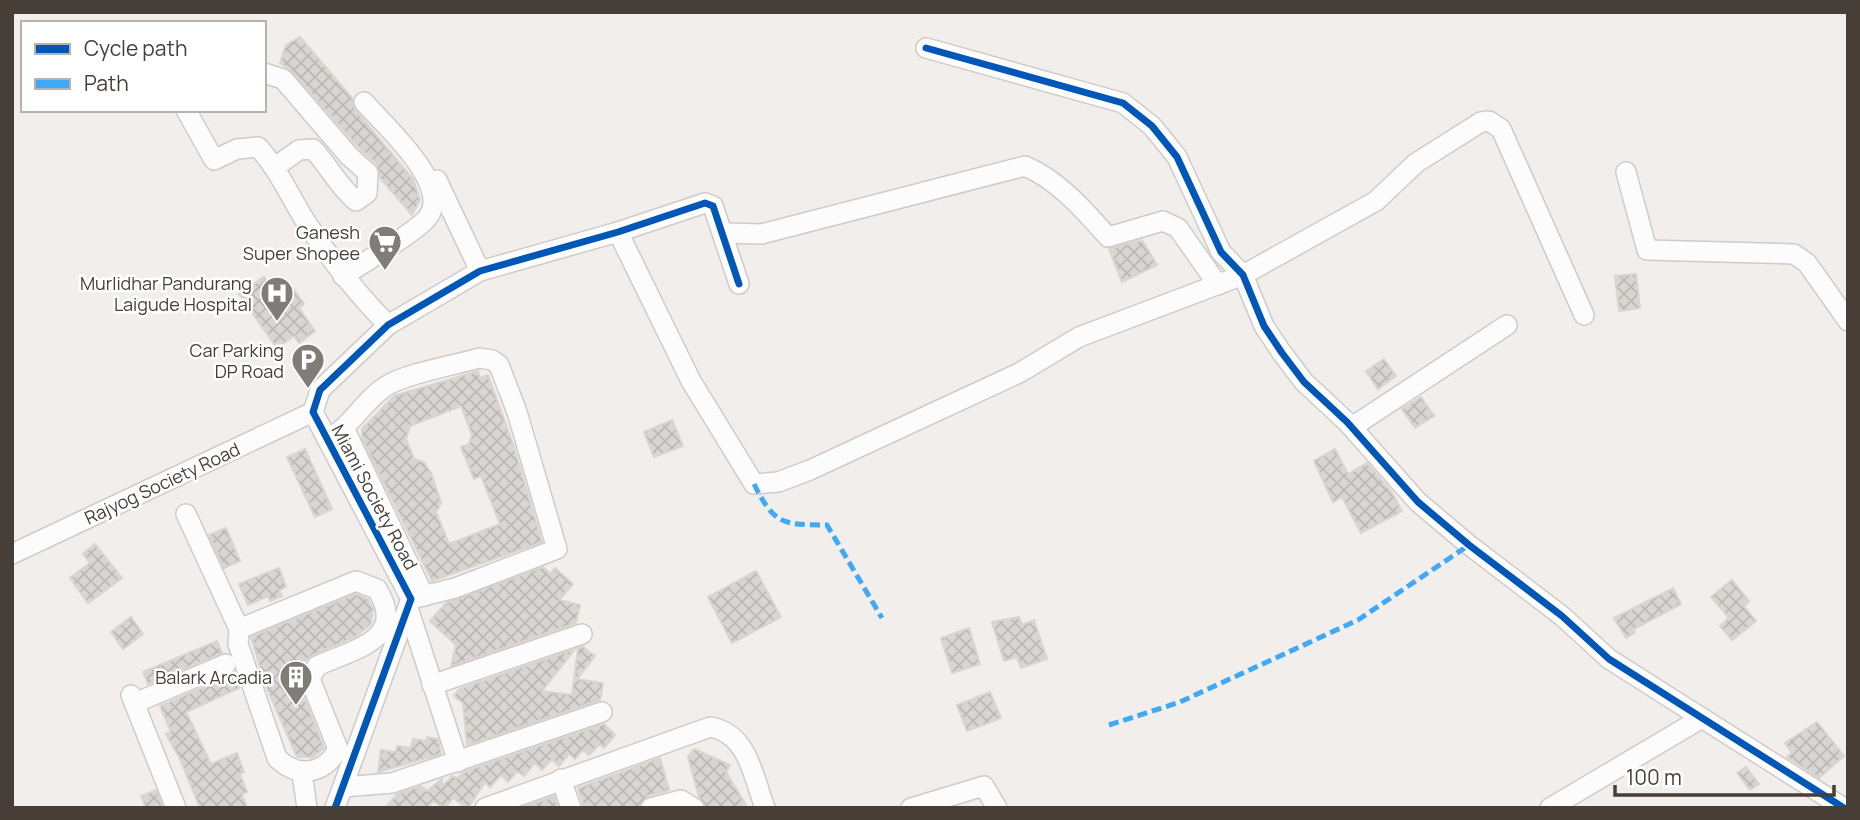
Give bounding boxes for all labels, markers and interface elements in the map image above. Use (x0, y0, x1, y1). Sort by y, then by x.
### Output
legend (21, 21, 266, 112)
text: Cycle path (84, 34, 187, 62)
text: Path (84, 69, 129, 97)
place label: Ganesh Super Shopee (243, 220, 360, 265)
supermarket icon: Ganesh Super Shopee (366, 223, 404, 272)
place label: Murlidhar Pandurang Laigude Hospital (80, 271, 252, 316)
hospital icon: Murlidhar Pandurang Laigude Hospital (258, 274, 296, 323)
place label: Car Parking DP Road (190, 338, 284, 383)
parking icon: Car Parking DP Road (289, 341, 327, 390)
street label: Miami Society Road (327, 420, 423, 574)
street label: Rajyog Society Road (80, 436, 244, 530)
building icon: Balark Arcadia (277, 658, 315, 707)
place label: Balark Arcadia (155, 665, 272, 689)
scale bar (1615, 754, 1834, 798)
text: 100 m (1626, 763, 1682, 791)

